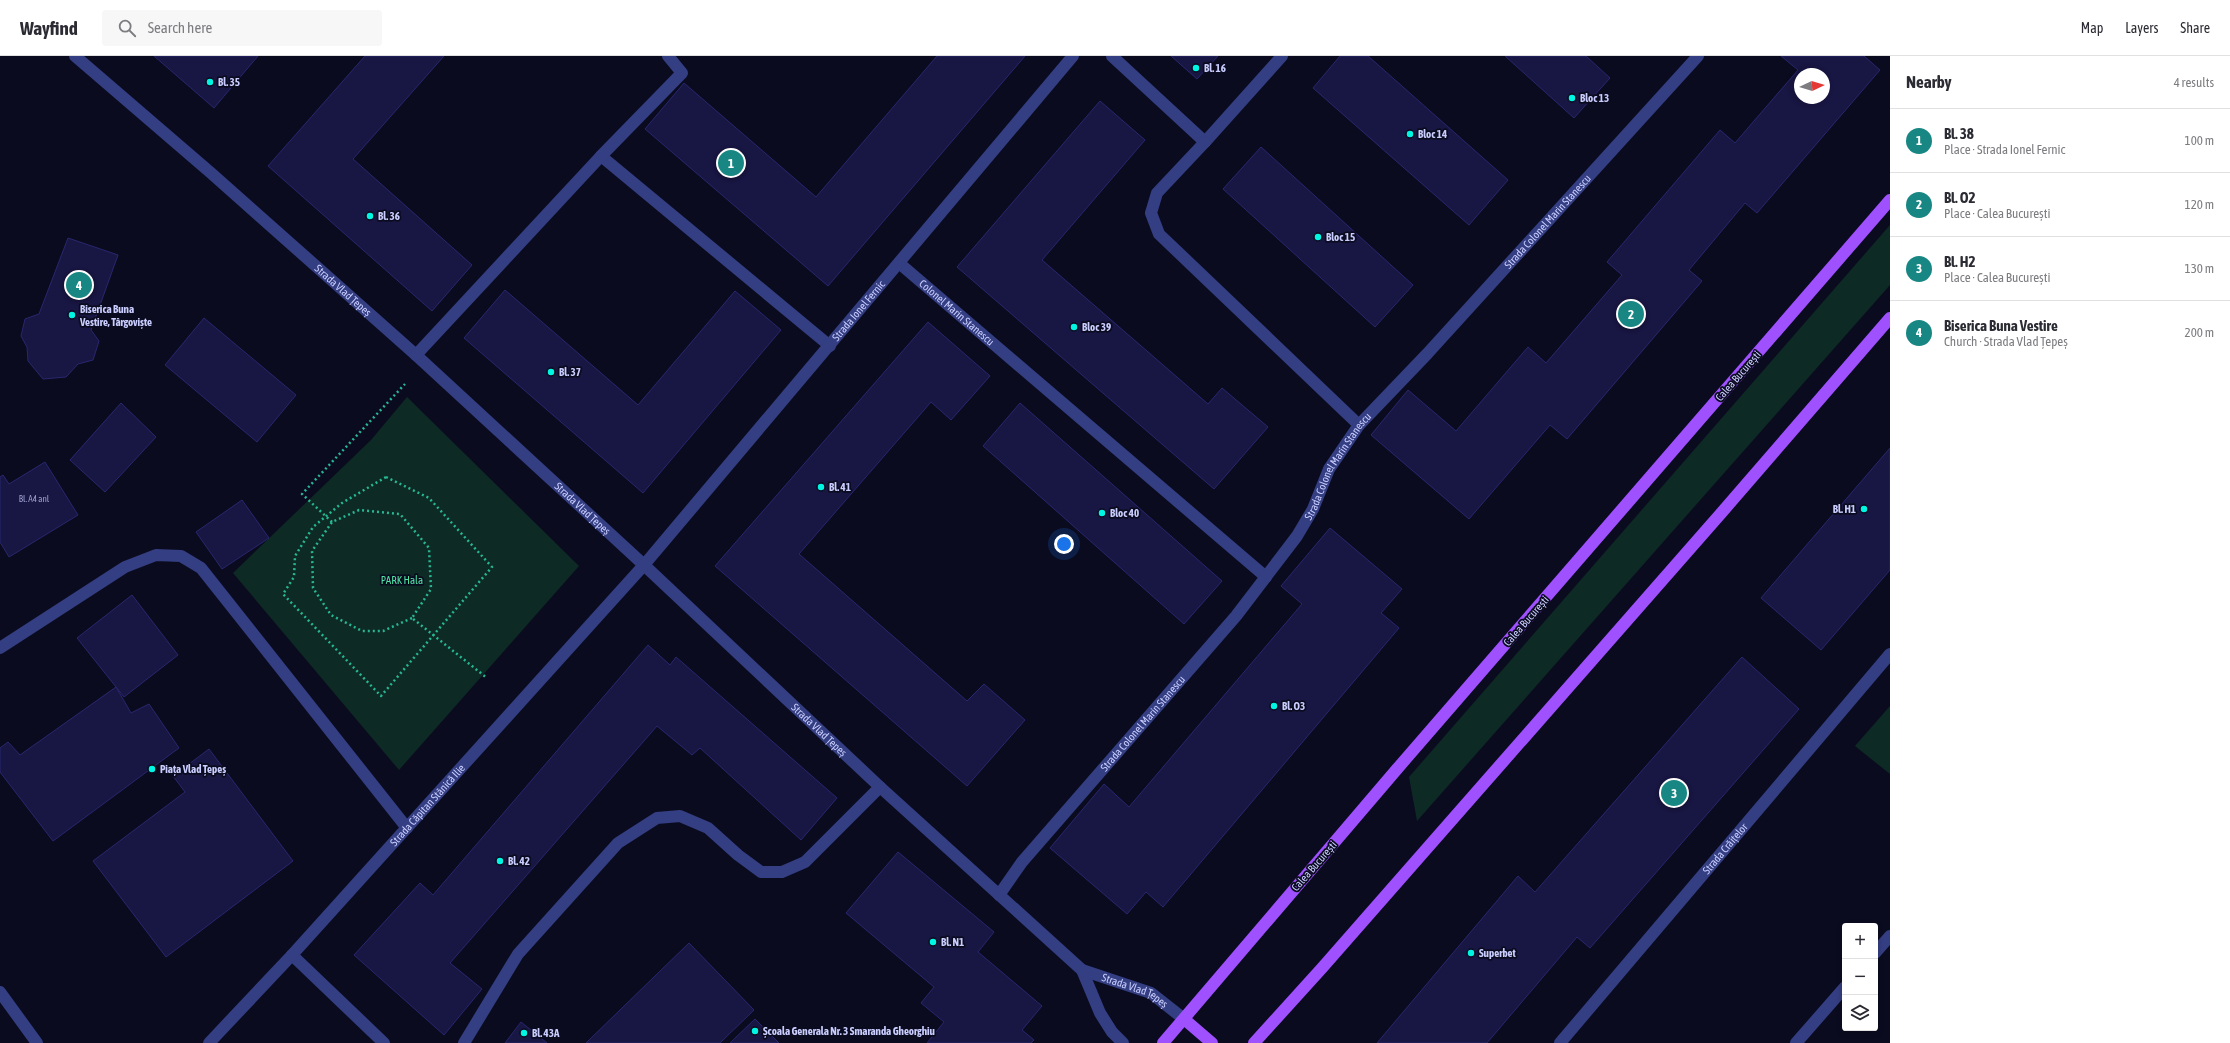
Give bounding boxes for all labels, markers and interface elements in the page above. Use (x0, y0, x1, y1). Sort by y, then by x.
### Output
search box (102, 10, 382, 46)
text: Wayfind (20, 17, 78, 39)
icon: search (116, 17, 138, 39)
text: Search here (148, 19, 212, 36)
text: Map (2081, 20, 2103, 36)
text: Layers (2125, 20, 2158, 36)
text: Share (2180, 20, 2210, 36)
place label: Bl. 16 (1204, 62, 1226, 74)
marker: Bl. 16 (1191, 63, 1201, 73)
north arrow (1794, 68, 1830, 104)
text: Nearby (1906, 72, 1952, 92)
text: 4 results (2174, 75, 2214, 90)
place label: Bl. 35 (218, 76, 240, 88)
marker: Bl. 35 (205, 77, 215, 87)
place label: Bloc 13 (1580, 92, 1609, 104)
marker: Bloc 13 (1567, 93, 1577, 103)
text: Bl. 38 (1944, 125, 1974, 142)
place label: Bloc 14 (1418, 128, 1447, 140)
marker: Bloc 14 (1405, 129, 1415, 139)
text: 1 (1916, 133, 1922, 148)
text: 100 m (2185, 133, 2214, 148)
text: Place · Strada Ionel Fernic (1944, 142, 2065, 157)
pin: 1 (718, 148, 744, 178)
street label: Strada Colonel Marin Stanescu (1502, 172, 1593, 271)
text: Bl. O2 (1944, 189, 1976, 206)
text: 2 (1916, 197, 1922, 212)
text: 120 m (2185, 197, 2214, 212)
text: Place · Calea București (1944, 206, 2050, 221)
place label: Bl. 36 (378, 210, 400, 222)
marker: Bl. 36 (365, 211, 375, 221)
place label: Bloc 15 (1326, 231, 1355, 243)
marker: Bloc 15 (1313, 232, 1323, 242)
text: Bl. H2 (1944, 253, 1976, 270)
text: 3 (1916, 261, 1922, 276)
text: 130 m (2185, 261, 2214, 276)
street label: Strada Vlad Țepeș (312, 262, 374, 318)
pin: 4 (66, 270, 92, 300)
text: Place · Calea București (1944, 270, 2050, 285)
street label: Strada Ionel Fernic (830, 277, 888, 343)
street label: Colonel Marin Stanescu (917, 277, 997, 348)
pin: 2 (1618, 299, 1644, 329)
place label: Biserica Buna Vestire, Târgoviște (79, 303, 152, 329)
marker: Biserica Buna Vestire, Târgoviște (67, 310, 77, 320)
text: Biserica Buna Vestire (1944, 317, 2058, 334)
place label: Bloc 39 (1082, 321, 1111, 333)
marker: Bloc 39 (1069, 322, 1079, 332)
text: 4 (1916, 325, 1922, 340)
text: 200 m (2185, 325, 2214, 340)
text: Church · Strada Vlad Țepeș (1944, 334, 2068, 349)
street label: Calea București (1713, 349, 1763, 403)
place label: Bl. 37 (559, 366, 581, 378)
marker: Bl. 37 (546, 367, 556, 377)
street label: Strada Colonel Marin Stanescu (1302, 410, 1373, 522)
street label: Strada Vlad Țepeș (552, 480, 613, 537)
place label: Bl. 41 (829, 481, 851, 493)
marker: Bl. 41 (816, 482, 826, 492)
house number: Bl. A4 anl (19, 494, 50, 504)
place label: Bl. H1 (1833, 503, 1856, 515)
marker: Bl. H1 (1859, 504, 1869, 514)
place label: Bloc 40 (1110, 507, 1139, 519)
marker: Bloc 40 (1097, 508, 1107, 518)
your location (1054, 534, 1074, 554)
park label: PARK Hala (381, 574, 423, 586)
street label: Calea București (1501, 594, 1551, 648)
street label: Strada Colonel Marin Stanescu (1098, 673, 1187, 773)
place label: Bl. O3 (1282, 700, 1305, 712)
street label: Strada Vlad Țepeș (789, 701, 849, 759)
marker: Bl. O3 (1269, 701, 1279, 711)
street label: Strada Căpitan Stănică Ilie (388, 762, 467, 848)
place label: Piața Vlad Țepeș (160, 763, 226, 776)
marker: Piața Vlad Țepeș (147, 764, 157, 774)
pin: 3 (1661, 778, 1687, 808)
street label: Strada Crăițelor (1700, 820, 1750, 876)
street label: Calea București (1289, 839, 1339, 893)
place label: Bl. 42 (508, 855, 530, 867)
marker: Bl. 42 (495, 856, 505, 866)
map controls (1842, 923, 1878, 1031)
button: + (1842, 923, 1878, 959)
place label: Bl. N1 (941, 936, 964, 948)
marker: Bl. N1 (928, 937, 938, 947)
place label: Superbet (1479, 947, 1517, 959)
marker: Superbet (1466, 948, 1476, 958)
button: − (1842, 959, 1878, 995)
street label: Strada Vlad Țepeș (1100, 971, 1170, 1010)
button: layers (1842, 995, 1878, 1031)
place label: Școala Generala Nr. 3 Smaranda Gheorghiu (763, 1025, 935, 1038)
marker: Școala Generala Nr. 3 Smaranda Gheorghiu (750, 1026, 760, 1036)
place label: Bl. 43A (532, 1027, 560, 1039)
marker: Bl. 43A (519, 1028, 529, 1038)

